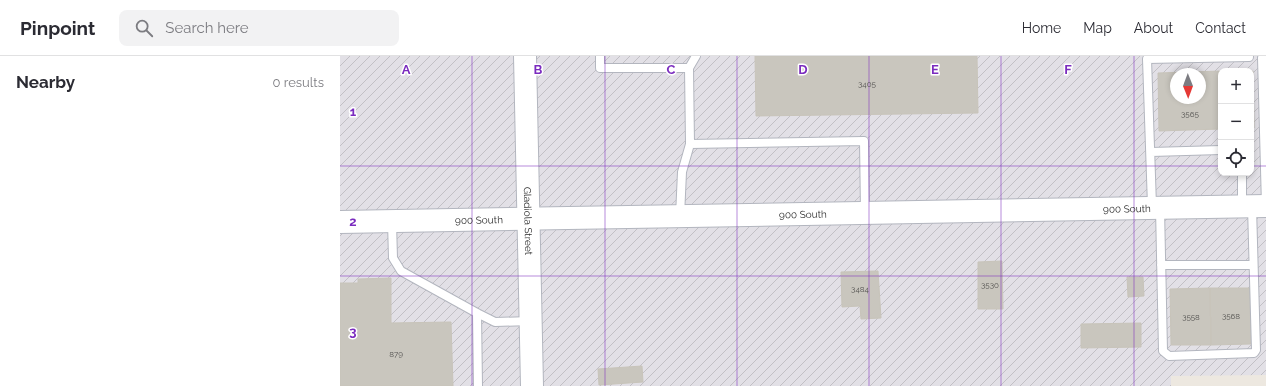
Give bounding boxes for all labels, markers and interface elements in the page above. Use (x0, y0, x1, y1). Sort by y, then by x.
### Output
search box (119, 10, 399, 46)
text: Pinpoint (20, 17, 95, 39)
icon: search (133, 17, 155, 39)
text: Search here (165, 19, 249, 37)
text: Home (1022, 20, 1061, 36)
text: Map (1083, 20, 1112, 36)
text: About (1134, 20, 1173, 36)
text: Contact (1195, 20, 1246, 36)
text: A (402, 62, 411, 77)
text: B (534, 62, 543, 77)
text: C (667, 62, 676, 77)
text: D (798, 62, 808, 77)
text: E (931, 62, 939, 77)
text: F (1064, 62, 1072, 77)
north arrow (1170, 68, 1206, 104)
map controls (1218, 68, 1254, 176)
button: + (1218, 68, 1254, 104)
text: Nearby (16, 72, 75, 92)
text: 0 results (273, 75, 324, 90)
house number: 3405 (858, 79, 877, 89)
text: 1 (350, 104, 357, 119)
button: − (1218, 104, 1254, 140)
house number: 3565 (1181, 109, 1200, 119)
button: locate (1218, 140, 1254, 176)
street label: Gladiola Street (522, 187, 535, 256)
street label: 900 South (1103, 202, 1151, 214)
street label: 900 South (779, 208, 827, 220)
text: 2 (349, 214, 357, 229)
street label: 900 South (455, 214, 503, 226)
house number: 3530 (981, 280, 999, 290)
house number: 3484 (851, 284, 870, 294)
house number: 3568 (1222, 311, 1240, 321)
house number: 3558 (1182, 312, 1200, 322)
text: 3 (349, 324, 357, 339)
house number: 879 (389, 349, 403, 359)

